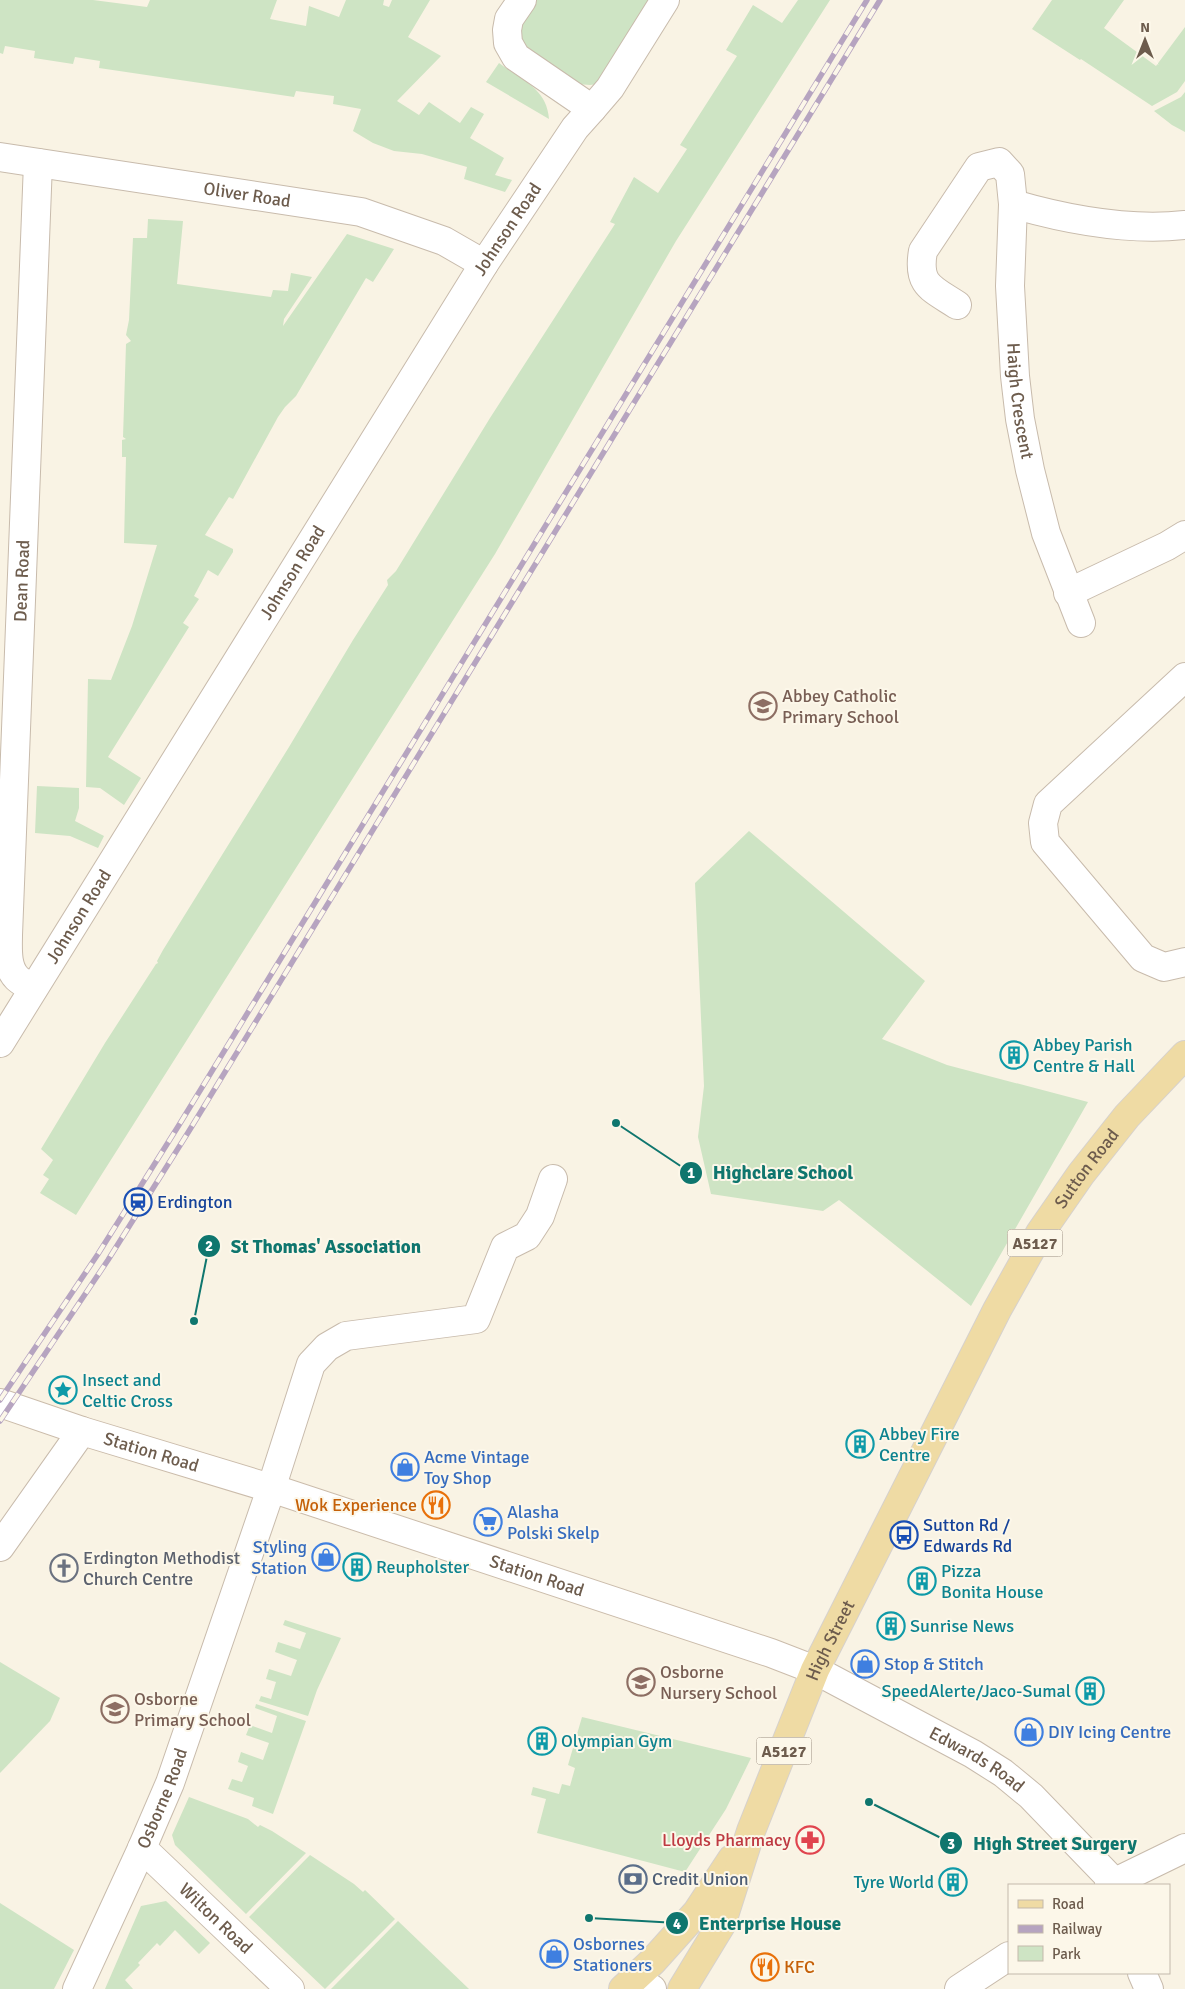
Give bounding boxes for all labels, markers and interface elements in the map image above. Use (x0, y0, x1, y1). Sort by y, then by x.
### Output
north arrow (1120, 15, 1170, 65)
text: N (1140, 19, 1150, 36)
street label: Oliver Road (202, 177, 292, 212)
street label: Johnson Road (469, 179, 546, 280)
street label: Haigh Crescent (1002, 342, 1039, 461)
street label: Johnson Road (255, 521, 330, 624)
street label: Dean Road (9, 539, 34, 622)
place label: Abbey Catholic Primary School (782, 685, 899, 728)
school or university icon: Abbey Catholic Primary School (748, 691, 778, 721)
street label: Johnson Road (41, 865, 116, 968)
place label: Abbey Parish Centre & Hall (1033, 1034, 1135, 1077)
building icon: Abbey Parish Centre & Hall (999, 1040, 1029, 1070)
street label: Sutton Road (1050, 1124, 1124, 1213)
callout: Highclare School (678, 1156, 864, 1190)
text: Highclare School (713, 1161, 853, 1185)
text: 1 (687, 1164, 695, 1182)
station icon: Erdington (123, 1187, 153, 1217)
place label: Erdington (157, 1191, 233, 1213)
callout: St Thomas' Association (196, 1229, 432, 1263)
road number: A5127 (1008, 1230, 1062, 1256)
text: St Thomas' Association (231, 1235, 421, 1259)
text: 2 (205, 1237, 213, 1255)
place label: Insect and Celtic Cross (82, 1369, 173, 1412)
place icon: Insect and Celtic Cross (48, 1375, 78, 1405)
place label: Abbey Fire Centre (879, 1423, 960, 1466)
street label: Station Road (101, 1427, 201, 1477)
building icon: Abbey Fire Centre (845, 1429, 875, 1459)
place label: Acme Vintage Toy Shop (424, 1446, 530, 1489)
shop icon: Acme Vintage Toy Shop (390, 1452, 420, 1482)
restaurant icon: Wok Experience (421, 1490, 451, 1520)
place label: Wok Experience (295, 1494, 417, 1516)
place label: Alasha Polski Skelp (507, 1501, 600, 1544)
supermarket icon: Alasha Polski Skelp (473, 1507, 503, 1537)
place label: Sutton Rd / Edwards Rd (923, 1514, 1012, 1557)
bus stop icon: Sutton Rd / Edwards Rd (889, 1520, 919, 1550)
place label: Styling Station (251, 1536, 307, 1579)
shop icon: Styling Station (311, 1542, 341, 1572)
place label: Erdington Methodist Church Centre (83, 1547, 240, 1590)
street label: Station Road (487, 1550, 587, 1602)
building icon: Reupholster (342, 1552, 372, 1582)
church icon: Erdington Methodist Church Centre (49, 1553, 79, 1583)
place label: Reupholster (376, 1556, 469, 1578)
place label: Pizza Bonita House (941, 1560, 1043, 1603)
building icon: Pizza Bonita House (907, 1566, 937, 1596)
street label: High Street (801, 1597, 859, 1684)
building icon: Sunrise News (876, 1611, 906, 1641)
place label: Sunrise News (910, 1615, 1014, 1637)
shop icon: Stop & Stitch (850, 1649, 880, 1679)
place label: Stop & Stitch (884, 1653, 984, 1675)
place label: Osborne Nursery School (660, 1661, 777, 1704)
school or university icon: Osborne Nursery School (626, 1667, 656, 1697)
building icon: SpeedAlerte/Jaco-Sumal (1075, 1676, 1105, 1706)
place label: SpeedAlerte/Jaco-Sumal (882, 1680, 1071, 1702)
place label: Osborne Primary School (134, 1688, 251, 1731)
school or university icon: Osborne Primary School (100, 1694, 130, 1724)
shop icon: DIY Icing Centre (1014, 1717, 1044, 1747)
place label: DIY Icing Centre (1048, 1721, 1171, 1743)
street label: Edwards Road (926, 1722, 1029, 1797)
building icon: Olympian Gym (527, 1726, 557, 1756)
place label: Olympian Gym (561, 1730, 672, 1752)
road number: A5127 (756, 1738, 812, 1764)
street label: Osborne Road (132, 1745, 192, 1852)
pharmacy icon: Lloyds Pharmacy (795, 1825, 825, 1855)
callout: High Street Surgery (938, 1826, 1147, 1860)
place label: Lloyds Pharmacy (662, 1829, 792, 1851)
text: High Street Surgery (973, 1832, 1138, 1856)
text: 3 (947, 1835, 955, 1853)
bank icon: Credit Union (618, 1864, 648, 1894)
building icon: Tyre World (938, 1867, 968, 1897)
place label: Credit Union (652, 1868, 749, 1890)
place label: Tyre World (853, 1871, 934, 1893)
street label: Wilton Road (175, 1878, 257, 1958)
legend (1008, 1884, 1170, 1974)
text: Road (1052, 1895, 1084, 1913)
callout: Enterprise House (664, 1906, 851, 1940)
text: Enterprise House (699, 1912, 841, 1936)
text: 4 (673, 1915, 681, 1933)
text: Railway (1052, 1920, 1102, 1938)
place label: Osbornes Stationers (573, 1933, 652, 1976)
shop icon: Osbornes Stationers (539, 1939, 569, 1969)
text: Park (1052, 1945, 1081, 1963)
restaurant icon: KFC (750, 1952, 780, 1982)
place label: KFC (784, 1956, 815, 1978)

